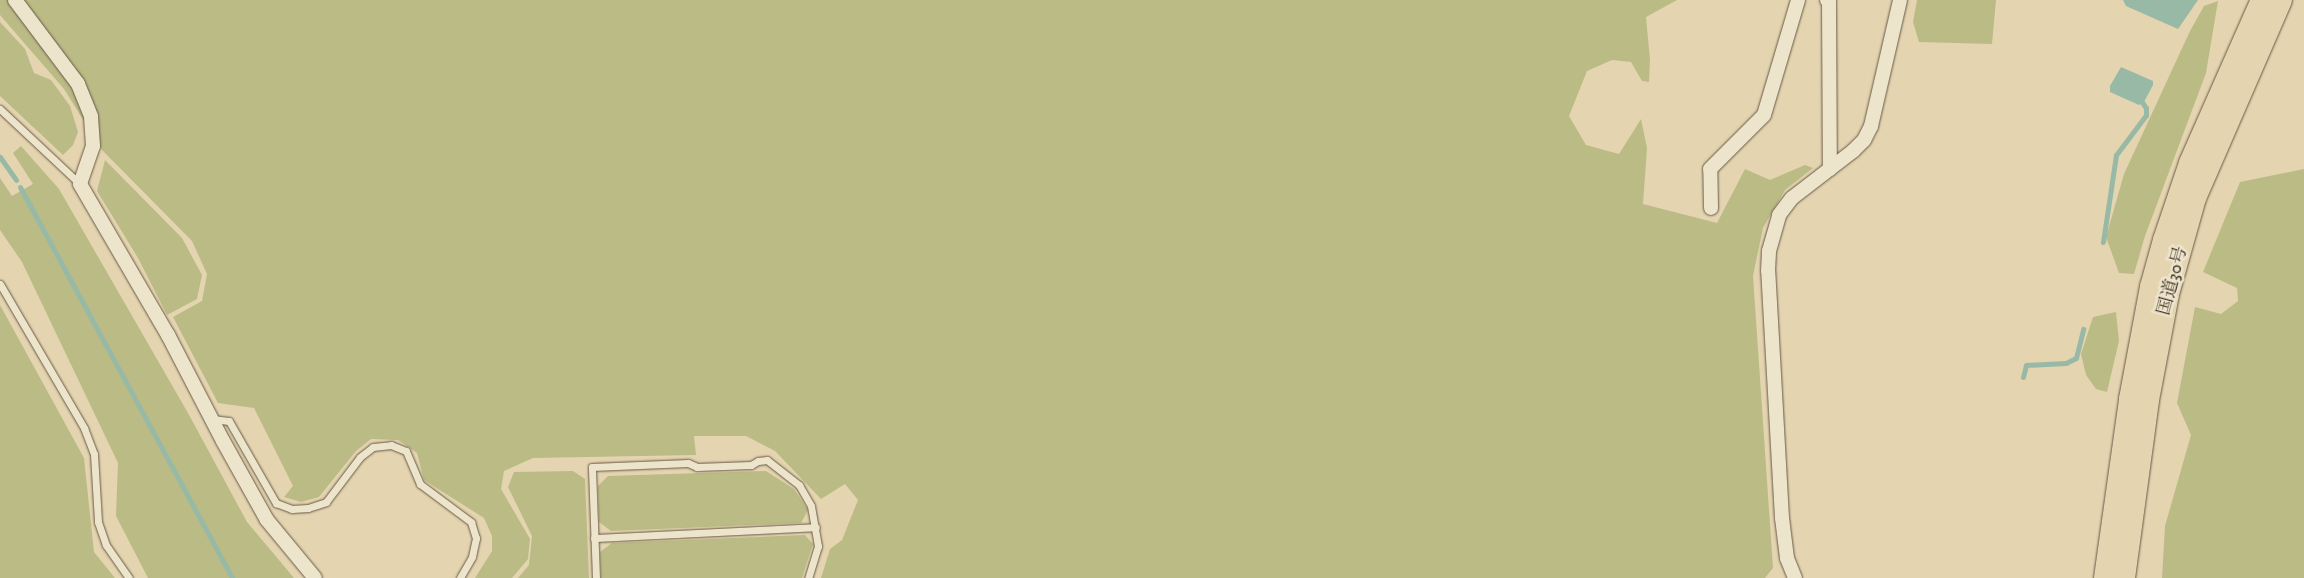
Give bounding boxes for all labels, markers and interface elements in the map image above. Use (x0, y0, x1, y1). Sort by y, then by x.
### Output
street label: 国道30号 (2153, 244, 2193, 318)

